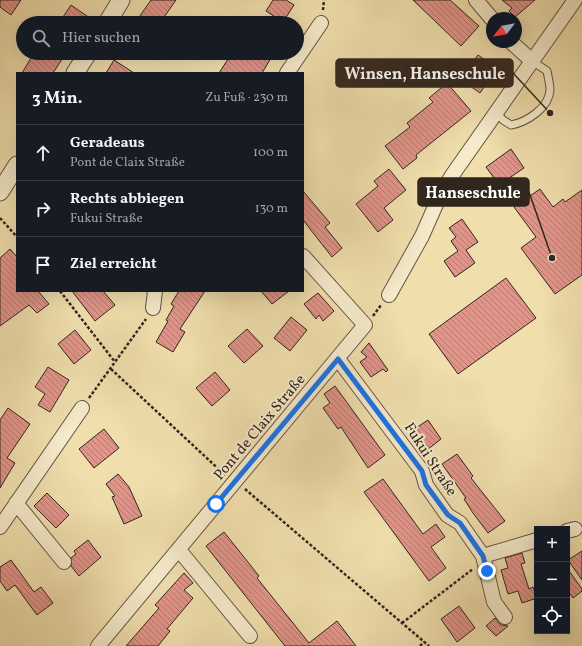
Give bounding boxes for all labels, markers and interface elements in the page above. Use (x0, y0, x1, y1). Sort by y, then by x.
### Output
north arrow (486, 12, 522, 48)
search box (16, 16, 304, 60)
icon: search (30, 27, 52, 49)
text: Hier suchen (62, 28, 140, 49)
callout: Winsen, Hanseschule (336, 59, 513, 87)
text: Winsen, Hanseschule (344, 64, 506, 86)
text: 3 Min. (32, 87, 83, 110)
text: Zu Fuß · 230 m (205, 89, 288, 107)
text: Geradeaus (70, 133, 145, 154)
icon: ahead (32, 142, 54, 164)
text: 100 m (253, 144, 288, 162)
text: Pont de Claix Straße (70, 154, 185, 172)
callout: Hanseschule (418, 178, 529, 206)
text: Hanseschule (425, 183, 521, 205)
text: Rechts abbiegen (70, 189, 185, 210)
icon: right (32, 198, 54, 220)
text: 130 m (255, 200, 288, 218)
text: Fukui Straße (70, 210, 143, 228)
icon: arrive (32, 254, 54, 276)
text: Ziel erreicht (70, 254, 157, 275)
street label: Pont de Claix Straße (209, 370, 311, 486)
street label: Fukui Straße (398, 419, 461, 501)
route start (207, 495, 225, 513)
map controls (534, 526, 570, 634)
button: + (534, 526, 570, 562)
route end (478, 562, 496, 580)
button: − (534, 562, 570, 598)
button: locate (534, 598, 570, 634)

